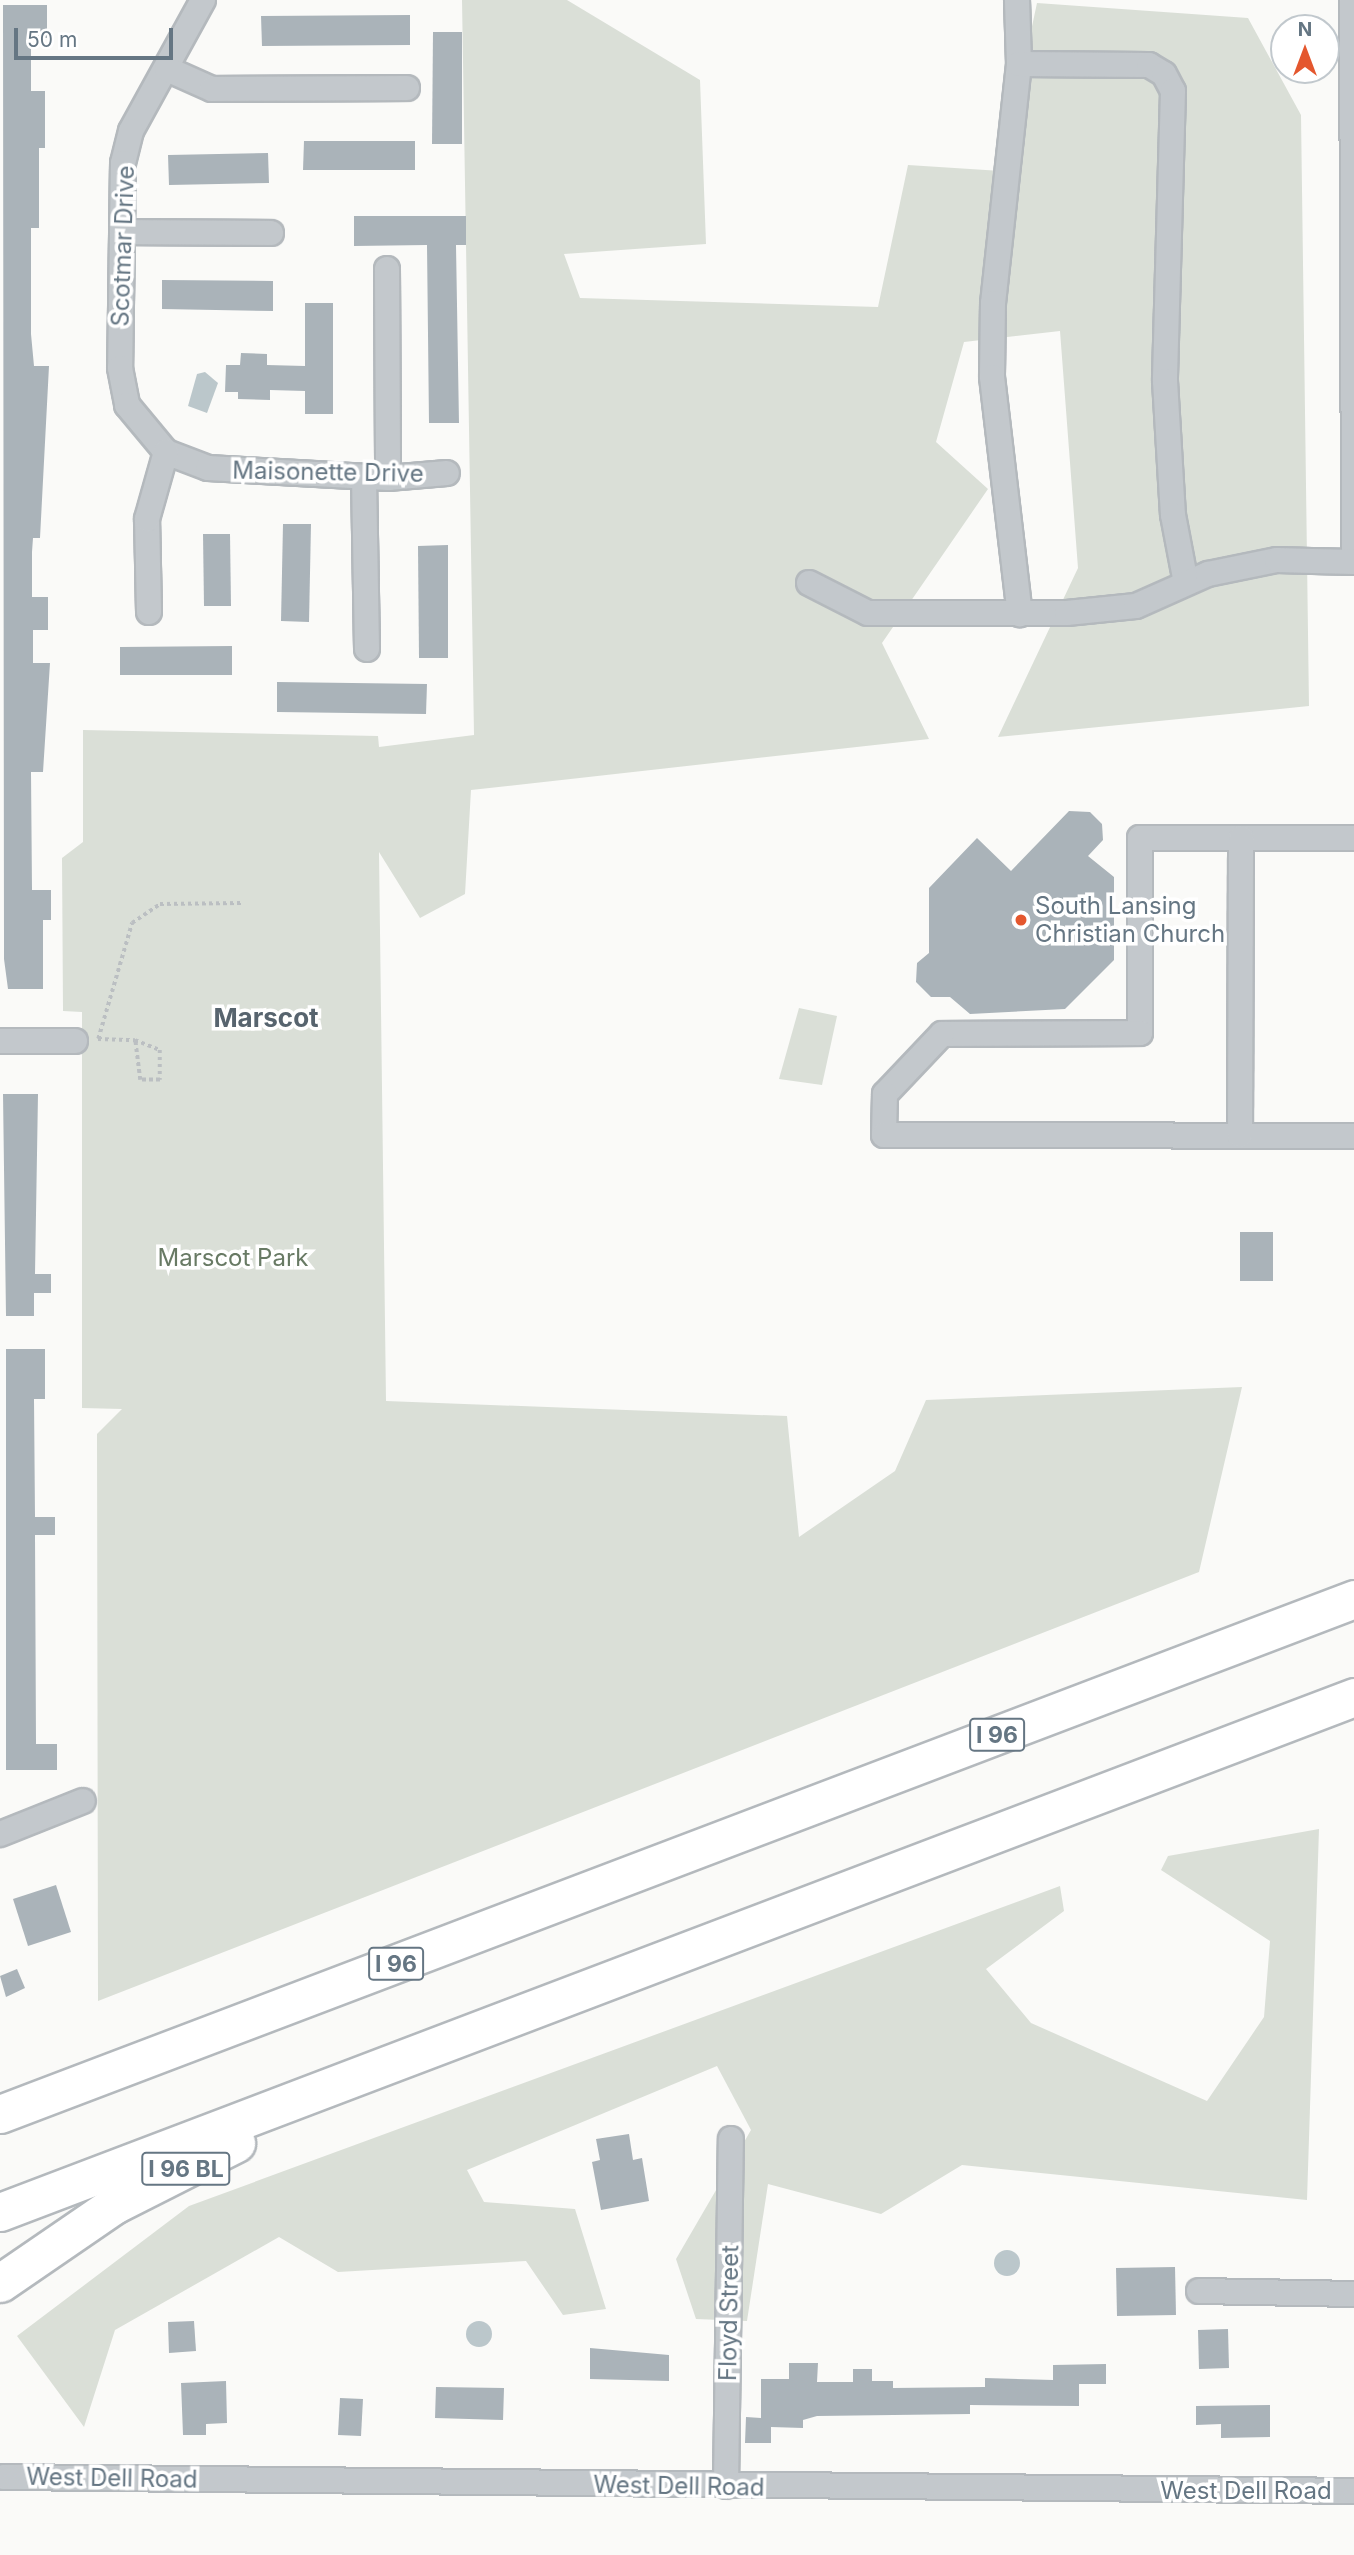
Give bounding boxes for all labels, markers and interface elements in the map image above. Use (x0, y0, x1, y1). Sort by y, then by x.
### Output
scale bar (18, 14, 177, 58)
north arrow (1270, 14, 1340, 84)
text: N (1298, 18, 1312, 41)
text: 50 m (27, 27, 77, 52)
street label: Scotmar Drive (106, 165, 140, 327)
street label: Maisonette Drive (232, 456, 424, 488)
place label: South Lansing Christian Church (1035, 892, 1225, 948)
marker: South Lansing Christian Church (1013, 912, 1029, 928)
district label: Marscot (213, 1002, 319, 1034)
park label: Marscot Park (158, 1244, 308, 1272)
road number: I 96 (969, 1716, 1025, 1754)
road number: I 96 (368, 1944, 424, 1983)
road number: I 96 BL (140, 2150, 232, 2188)
street label: Floyd Street (713, 2245, 745, 2381)
street label: West Dell Road (26, 2462, 198, 2494)
street label: West Dell Road (593, 2470, 765, 2502)
street label: West Dell Road (1160, 2477, 1332, 2505)

